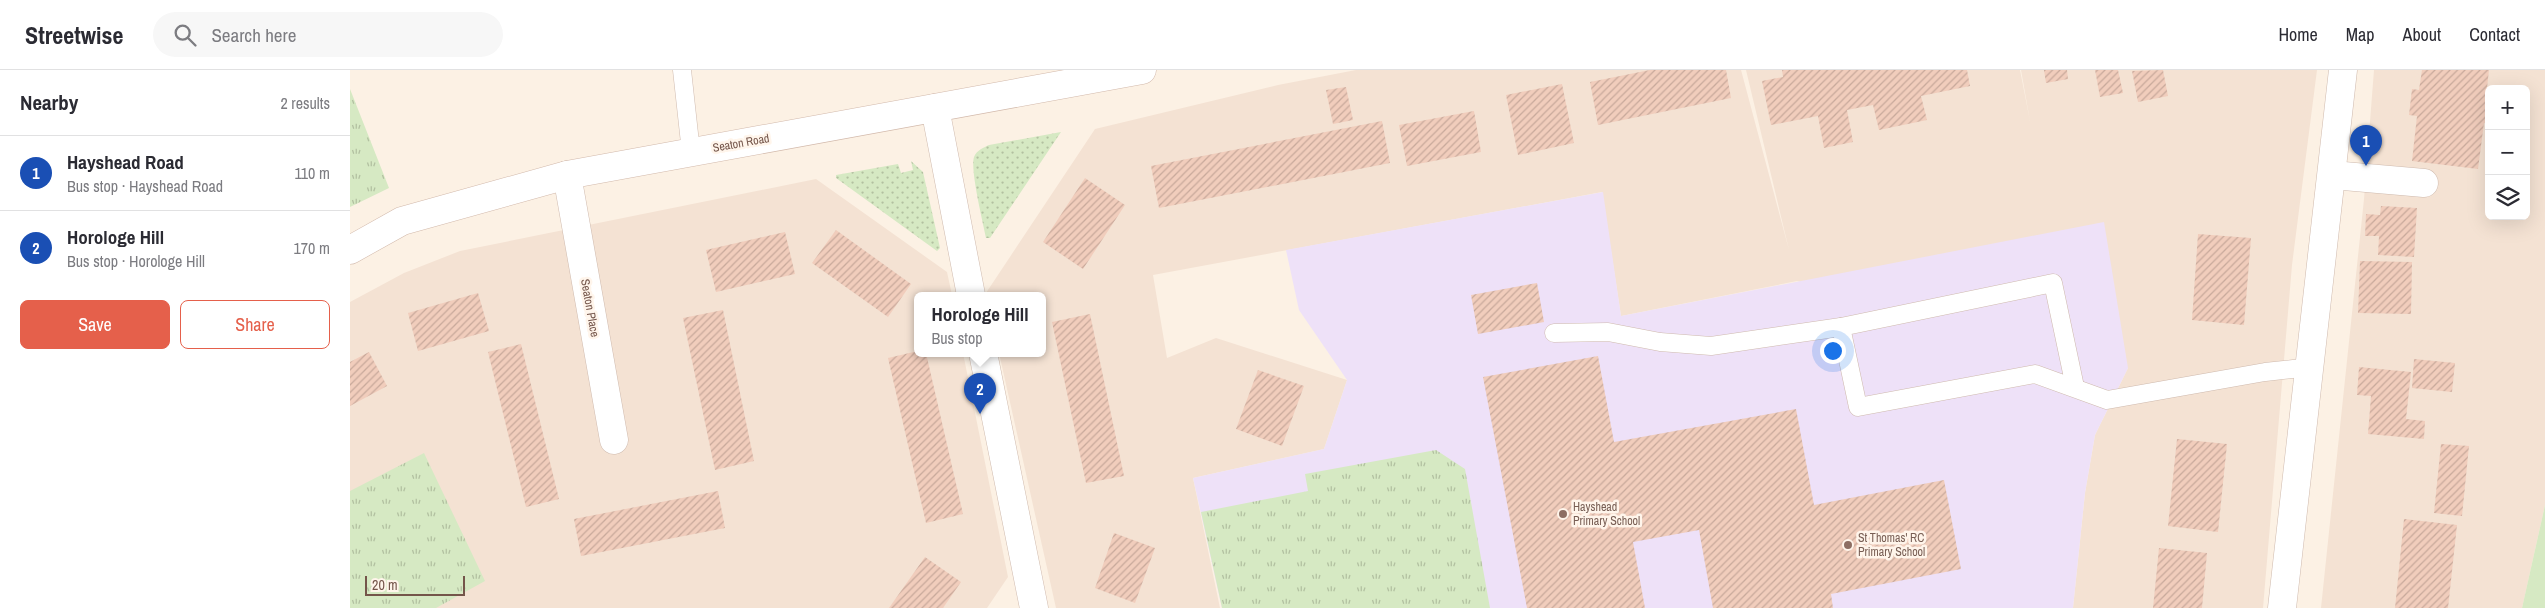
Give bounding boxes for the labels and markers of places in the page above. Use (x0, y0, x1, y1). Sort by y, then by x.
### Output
pin: 1 (2350, 125, 2382, 166)
pin: 2 (964, 373, 996, 414)
place label: Hayshead Primary School (1573, 499, 1640, 529)
marker: Hayshead Primary School (1557, 508, 1569, 520)
place label: St Thomas' RC Primary School (1858, 530, 1925, 560)
marker: St Thomas' RC Primary School (1842, 539, 1854, 551)

